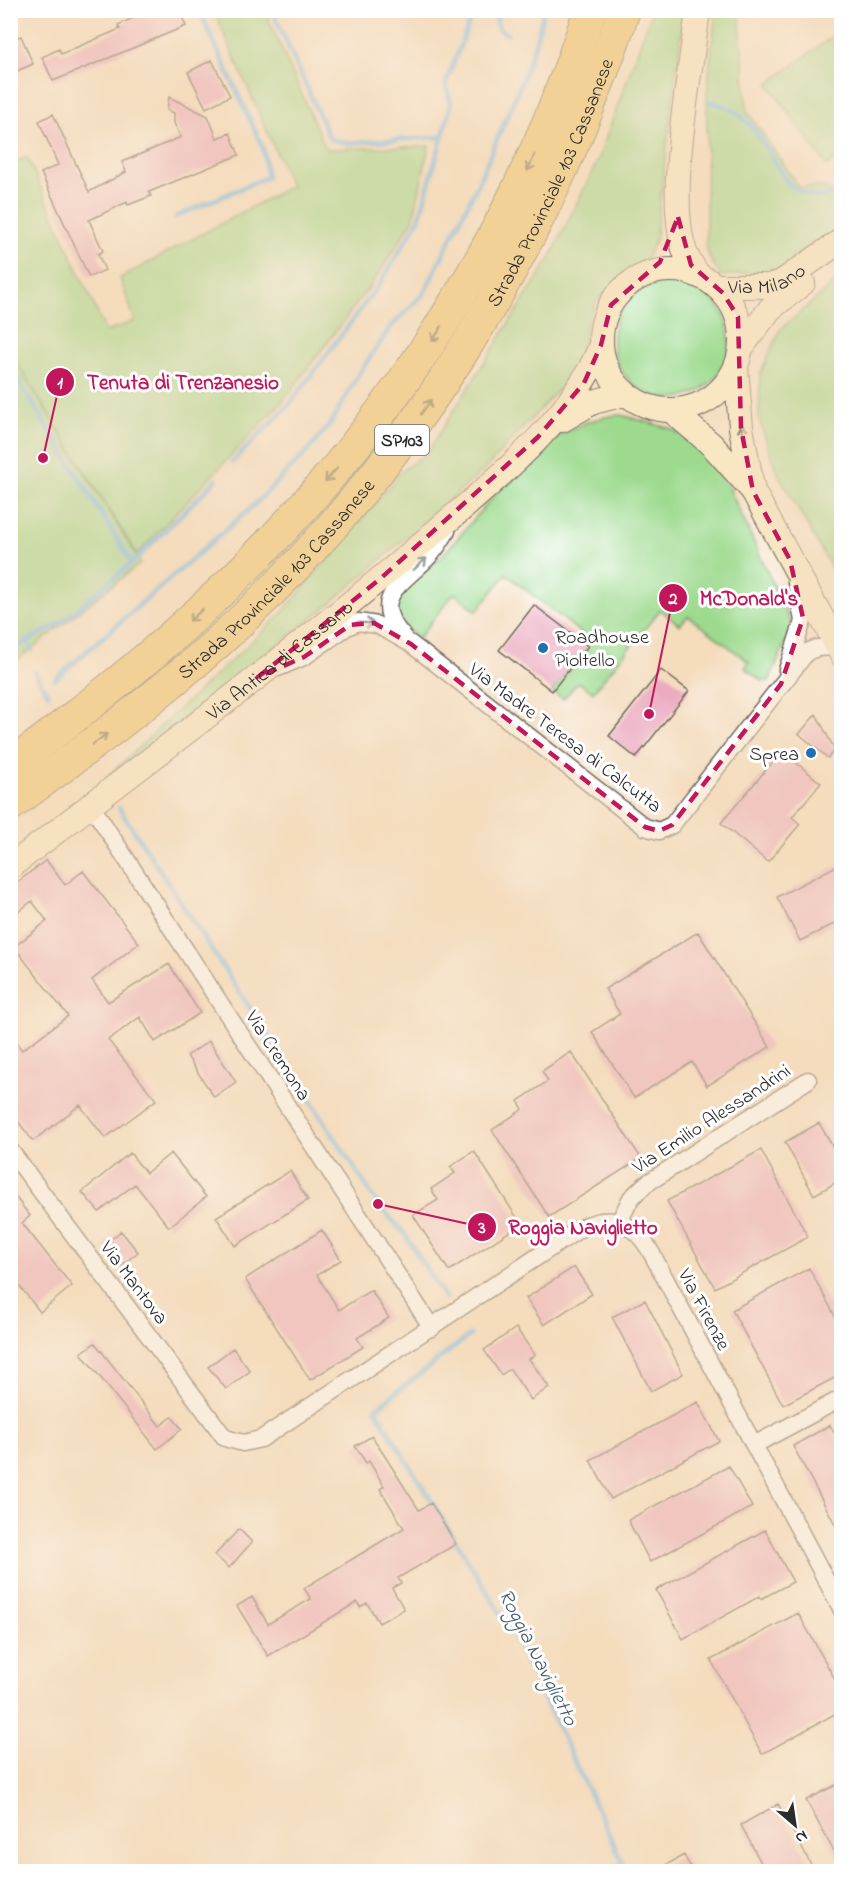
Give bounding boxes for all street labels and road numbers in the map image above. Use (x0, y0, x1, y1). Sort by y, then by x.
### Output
street label: Strada Provinciale 103 Cassanese (481, 55, 623, 313)
street label: Via Milano (727, 257, 812, 303)
road number: SP103 (375, 425, 429, 455)
street label: Strada Provinciale 103 Cassanese (172, 474, 383, 688)
street label: Via Antica di Cassano (200, 594, 361, 729)
street label: Via Madre Teresa di Calcutta (461, 656, 667, 821)
street label: Via Cremona (236, 1005, 317, 1107)
street label: Via Emilio Alessandrini (627, 1058, 797, 1183)
street label: Via Mantova (91, 1235, 174, 1331)
street label: Via Firenze (669, 1263, 736, 1356)

